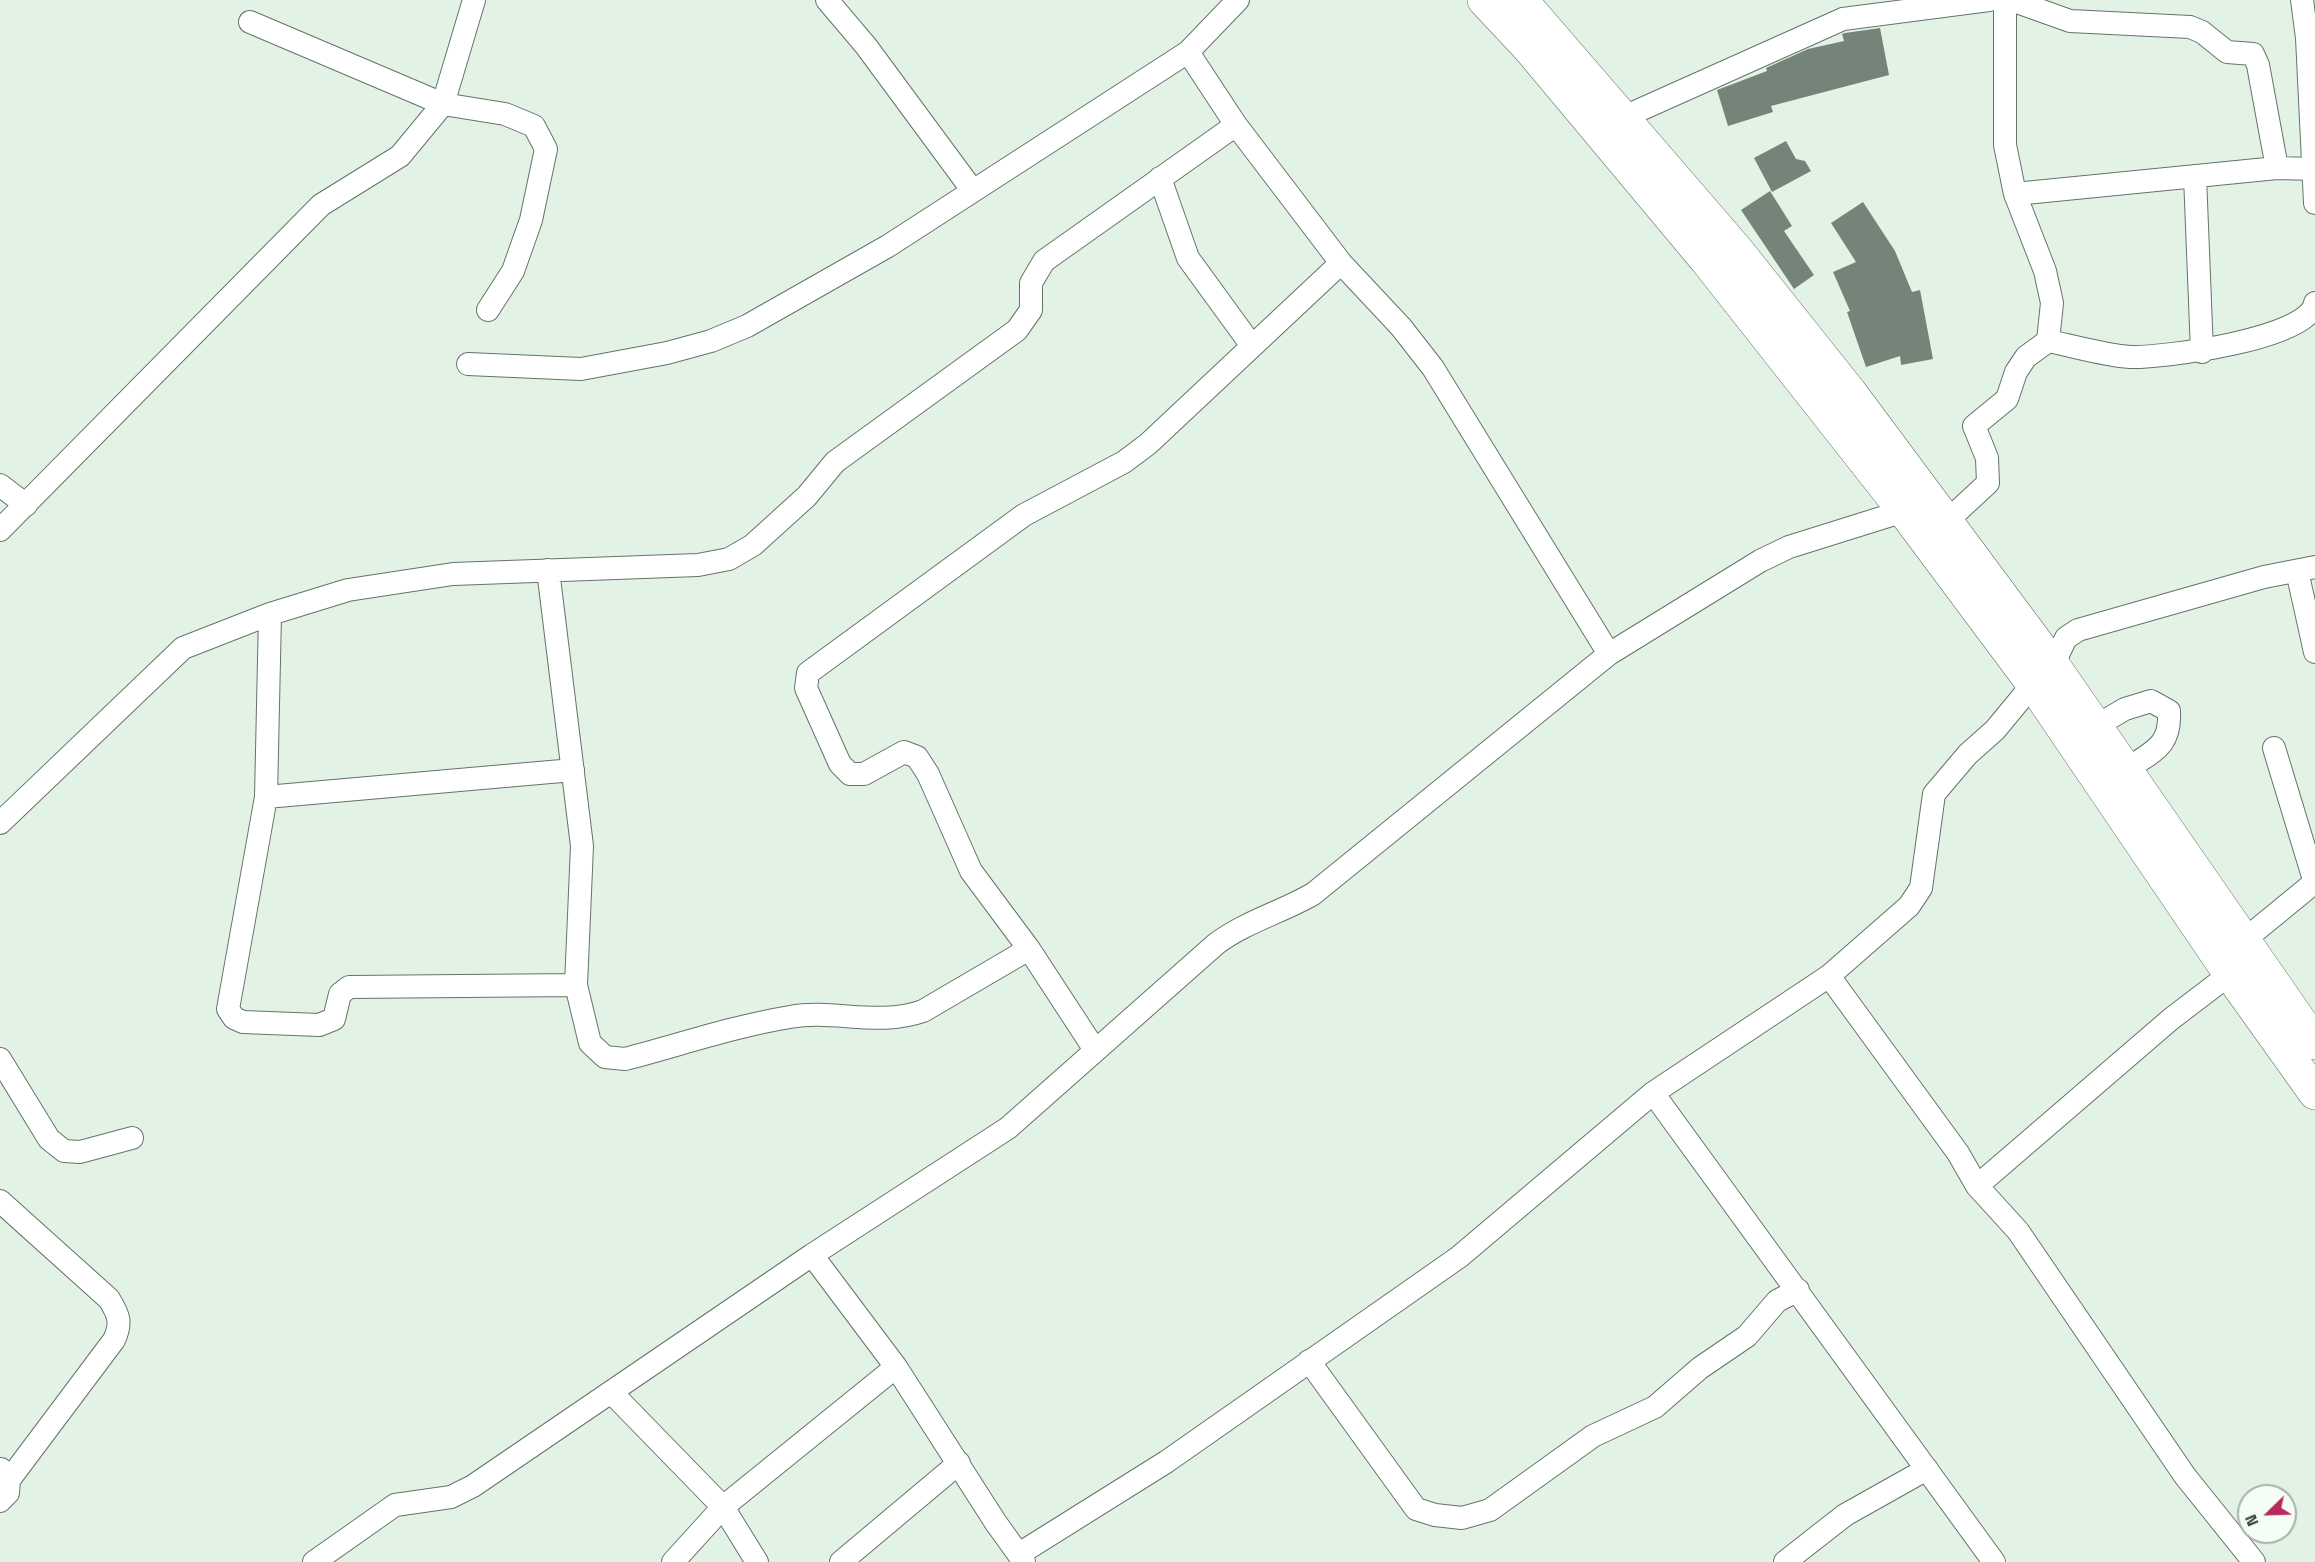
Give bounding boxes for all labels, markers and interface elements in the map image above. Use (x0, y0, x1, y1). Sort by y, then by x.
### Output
north arrow (2237, 1484, 2297, 1544)
text: N (2240, 1511, 2264, 1529)

